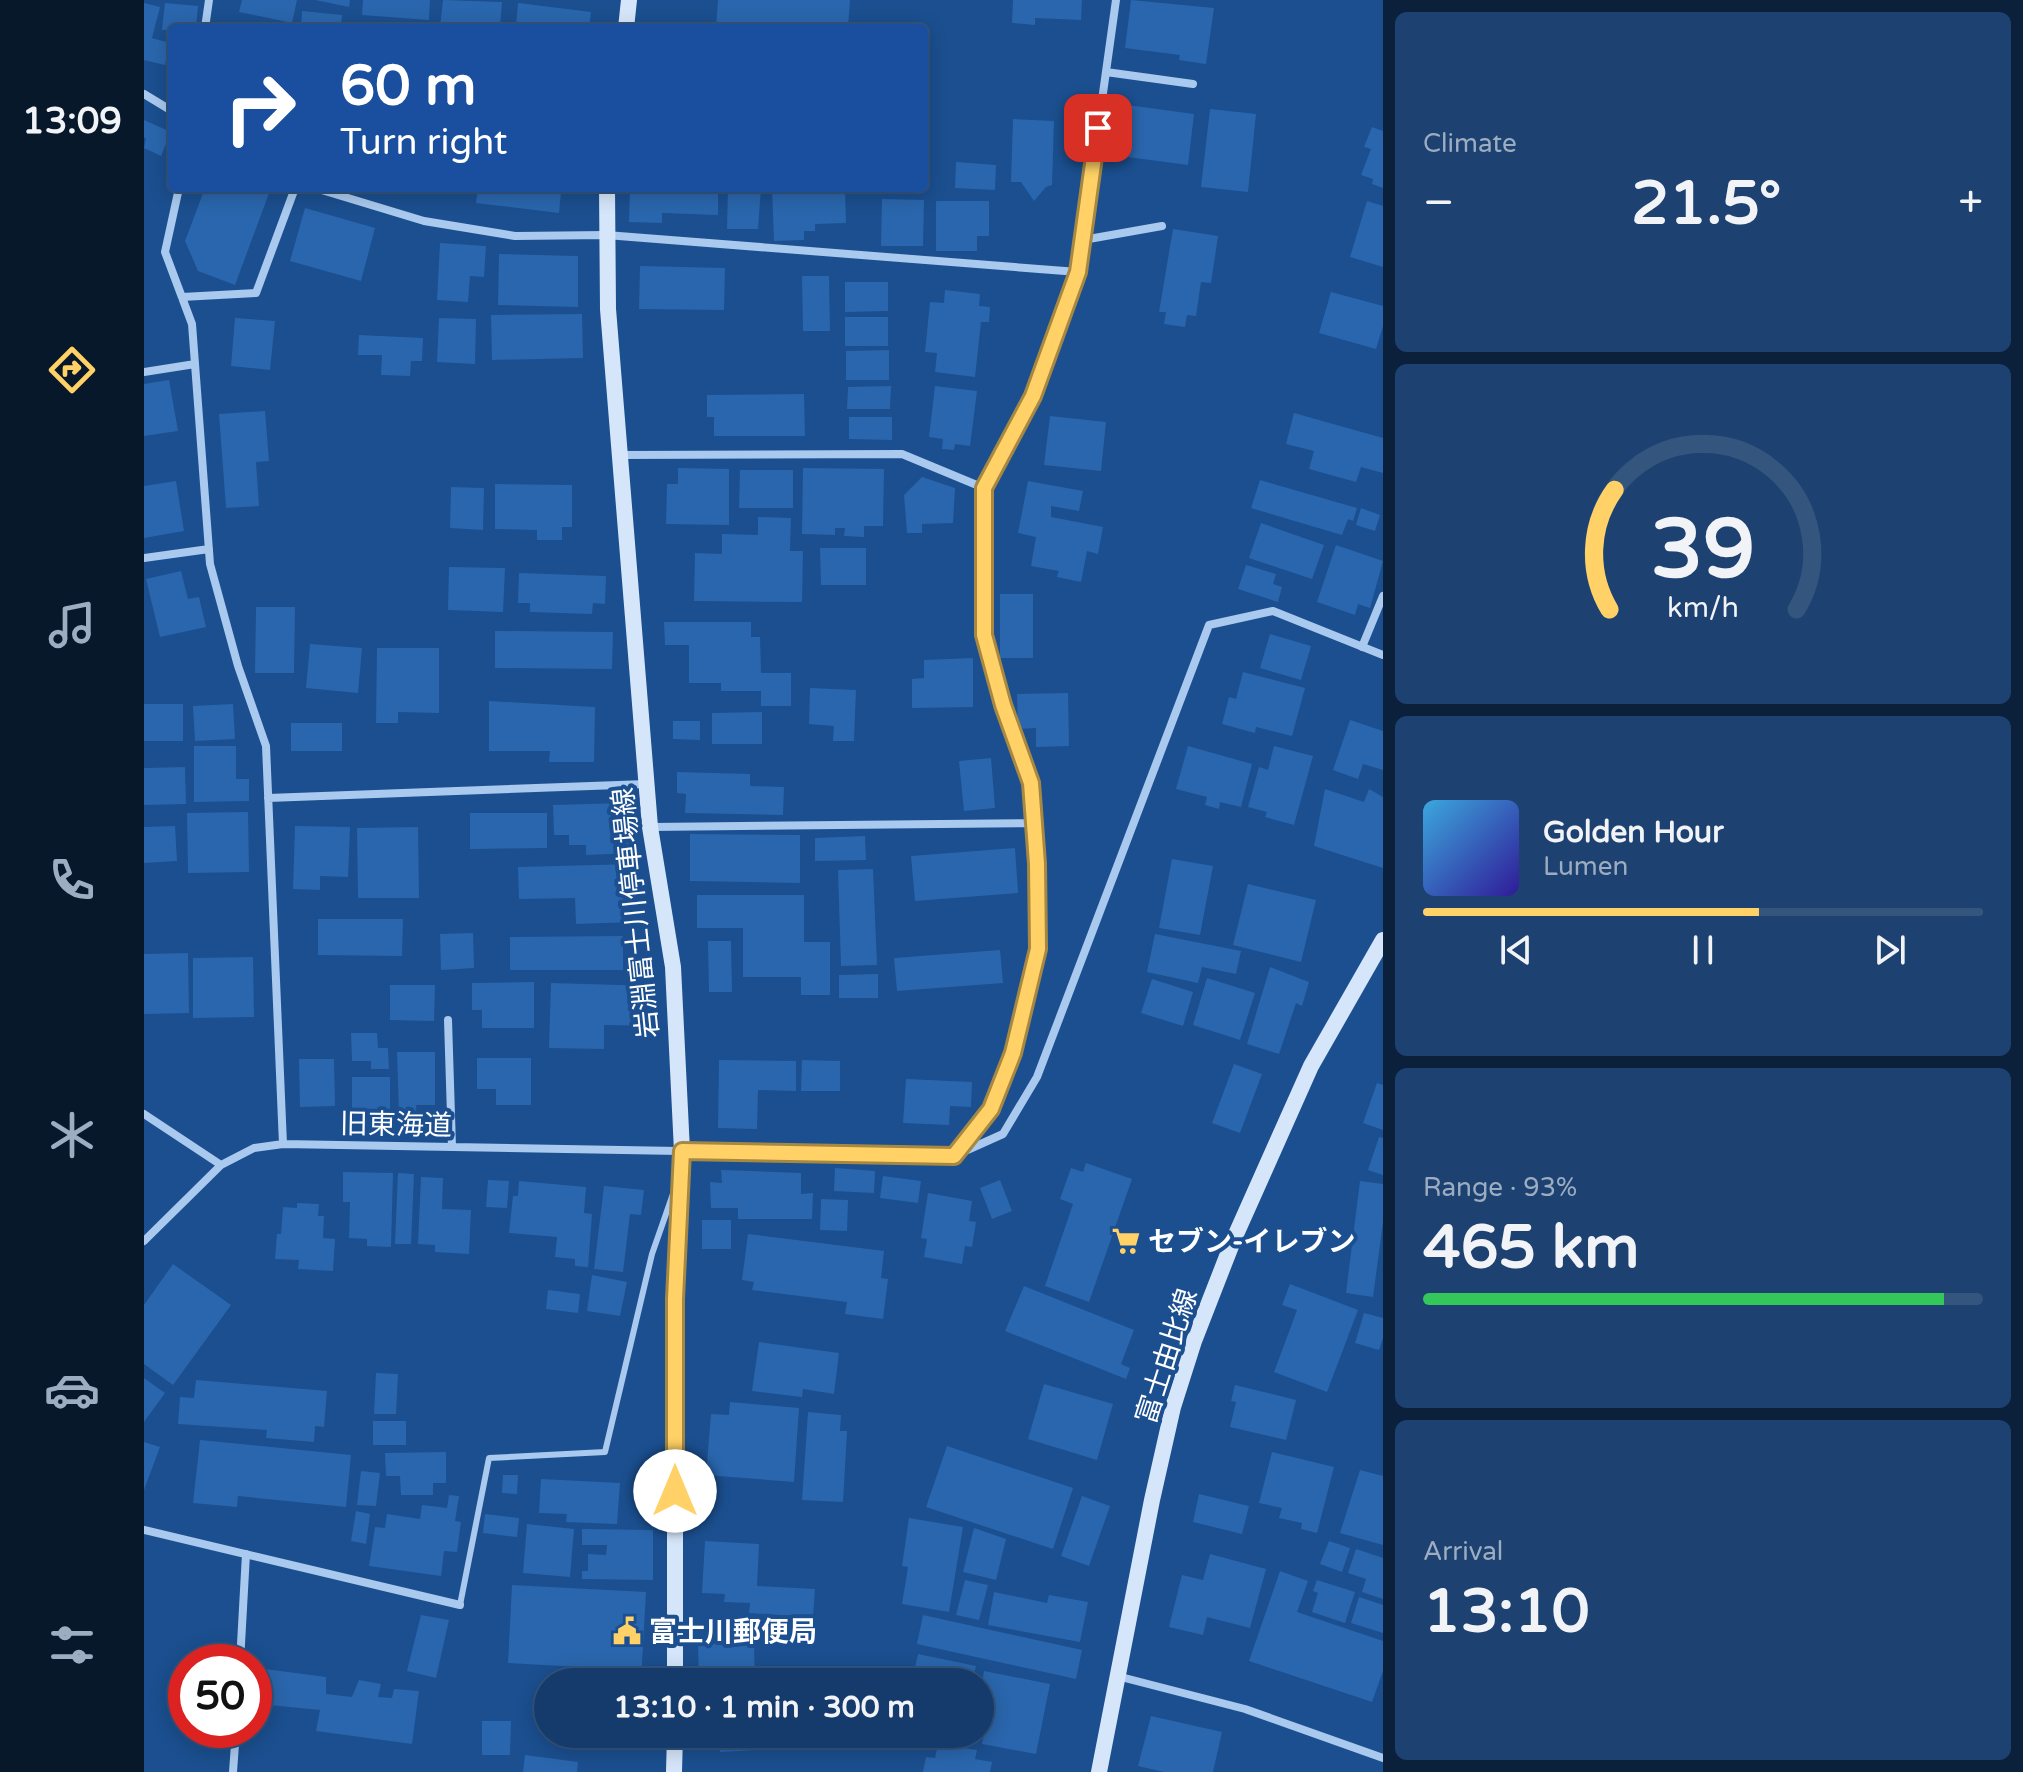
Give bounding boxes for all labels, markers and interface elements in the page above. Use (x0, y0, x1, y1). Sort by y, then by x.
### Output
text: 60 m (340, 53, 476, 120)
icon: right (208, 56, 312, 160)
pin (1064, 94, 1132, 162)
text: 13:09 (22, 100, 122, 143)
icon: arrive (1076, 106, 1120, 150)
text: Turn right (340, 121, 507, 164)
text: Climate (1423, 128, 1517, 159)
text: 21.5° (1631, 168, 1781, 240)
text: − (1423, 177, 1454, 230)
text: + (1958, 177, 1983, 230)
icon: directions (44, 342, 100, 398)
text: 39 (1651, 500, 1755, 600)
text: km/h (1667, 591, 1739, 625)
icon: music (44, 597, 100, 653)
street label: 岩淵富士川停車場線 (606, 786, 666, 1040)
text: Golden Hour (1543, 814, 1724, 851)
text: Lumen (1543, 851, 1628, 882)
icon: phone (44, 852, 100, 908)
icon: previous (1494, 928, 1538, 972)
icon: pause (1681, 928, 1725, 972)
icon: next (1868, 928, 1912, 972)
icon: climate (44, 1107, 100, 1163)
street label: 旧東海道 (340, 1107, 452, 1143)
text: Range · 93% (1423, 1172, 1577, 1203)
text: 465 km (1423, 1212, 1639, 1284)
place label: セブン-イレブン (1148, 1225, 1355, 1259)
supermarket icon: セブン-イレブン (1111, 1226, 1141, 1256)
street label: 富士由比線 (1129, 1284, 1205, 1428)
icon: car (44, 1362, 100, 1418)
position arrow (633, 1449, 717, 1533)
text: Arrival (1423, 1536, 1503, 1567)
text: 13:10 (1423, 1576, 1589, 1648)
place label: 富士川郵便局 (649, 1615, 817, 1649)
public building icon: 富士川郵便局 (612, 1616, 642, 1646)
icon: filters (44, 1617, 100, 1673)
speed limit sign: 50 (168, 1644, 272, 1748)
text: 13:10 · 1 min · 300 m (613, 1689, 915, 1726)

